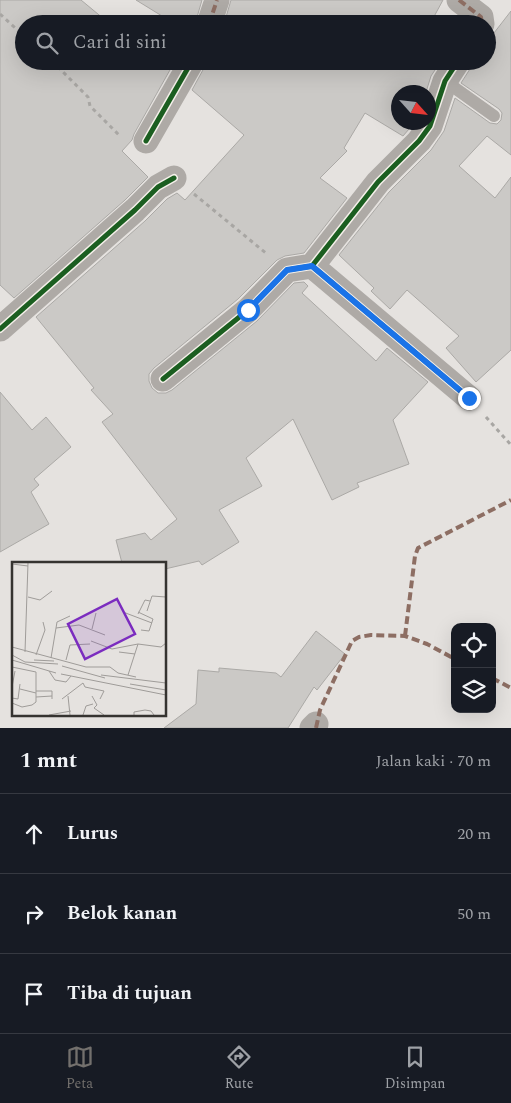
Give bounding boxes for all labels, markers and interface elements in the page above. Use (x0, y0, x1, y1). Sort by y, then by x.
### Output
search box (15, 15, 496, 70)
text: Cari di sini (73, 28, 167, 57)
icon: search (33, 29, 61, 57)
north arrow (391, 85, 436, 130)
route start (237, 299, 260, 322)
route end (458, 387, 481, 410)
inset map (12, 562, 166, 716)
map controls (451, 623, 496, 713)
button: locate (451, 623, 496, 668)
button: layers (451, 668, 496, 713)
text: 1 mnt (20, 745, 77, 777)
text: Jalan kaki · 70 m (376, 749, 491, 773)
text: Lurus (67, 819, 118, 848)
icon: ahead (20, 820, 48, 848)
text: 20 m (457, 822, 491, 846)
text: Belok kanan (67, 899, 177, 928)
icon: right (20, 900, 48, 928)
text: 50 m (457, 902, 491, 926)
text: Tiba di tujuan (67, 979, 192, 1008)
icon: arrive (20, 980, 48, 1008)
tab: Peta (66, 1043, 94, 1094)
tab: Rute (225, 1043, 254, 1094)
tab: Disimpan (385, 1043, 445, 1094)

